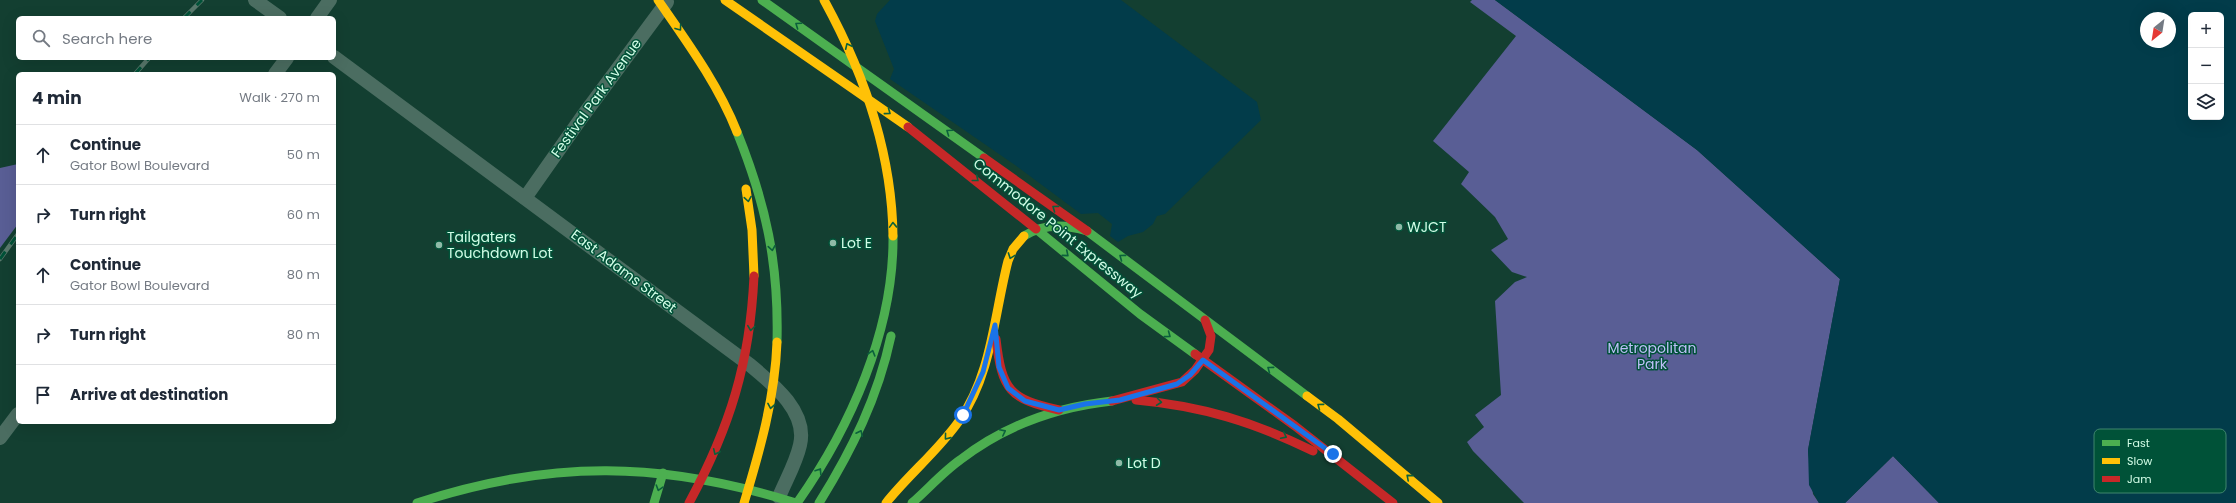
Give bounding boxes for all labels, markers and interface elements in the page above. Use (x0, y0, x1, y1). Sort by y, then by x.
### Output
north arrow (2140, 12, 2176, 48)
map controls (2188, 12, 2224, 120)
button: + (2188, 12, 2224, 48)
search box (16, 16, 336, 60)
one-way arrow (795, 22, 802, 30)
one-way arrow (674, 23, 681, 30)
icon: search (30, 27, 52, 49)
text: Search here (62, 28, 152, 49)
street label: Festival Park Avenue (546, 34, 646, 161)
one-way arrow (845, 42, 853, 50)
button: − (2188, 48, 2224, 84)
button: layers (2188, 84, 2224, 120)
text: 4 min (32, 86, 82, 110)
text: Walk · 270 m (239, 88, 320, 107)
one-way arrow (883, 107, 890, 114)
one-way arrow (947, 130, 954, 137)
text: Continue (70, 134, 141, 155)
icon: ahead (32, 144, 54, 166)
text: 50 m (287, 145, 320, 164)
street label: Commodore Point Expressway (969, 153, 1147, 303)
text: Gator Bowl Boulevard (70, 156, 209, 175)
one-way arrow (971, 174, 978, 181)
one-way arrow (743, 195, 752, 202)
icon: right (32, 204, 54, 226)
text: Turn right (70, 204, 146, 225)
text: 60 m (287, 205, 320, 224)
one-way arrow (1053, 206, 1060, 213)
place label: WJCT (1407, 217, 1447, 237)
one-way arrow (889, 222, 897, 228)
marker: WJCT (1394, 222, 1404, 232)
street label: East Adams Street (567, 225, 681, 317)
place label: Tailgaters Touchdown Lot (447, 227, 553, 263)
place label: Lot E (841, 233, 872, 253)
marker: Lot E (828, 238, 838, 248)
marker: Tailgaters Touchdown Lot (434, 240, 444, 250)
one-way arrow (767, 245, 776, 251)
one-way arrow (1061, 250, 1069, 257)
one-way arrow (1007, 253, 1015, 260)
text: Continue (70, 254, 141, 275)
one-way arrow (1119, 255, 1126, 262)
icon: ahead (32, 264, 54, 286)
text: 80 m (287, 265, 320, 284)
text: Gator Bowl Boulevard (70, 276, 209, 295)
icon: right (32, 324, 54, 346)
text: Turn right (70, 324, 146, 345)
text: 80 m (287, 325, 320, 344)
one-way arrow (747, 325, 756, 331)
one-way arrow (1164, 330, 1171, 337)
park label: Metropolitan Park (1608, 338, 1696, 374)
one-way arrow (867, 350, 876, 357)
one-way arrow (1268, 366, 1275, 373)
icon: arrive (32, 384, 54, 406)
text: Arrive at destination (70, 384, 228, 405)
one-way arrow (1156, 397, 1162, 406)
one-way arrow (767, 402, 776, 409)
one-way arrow (1317, 403, 1324, 410)
route start (954, 406, 972, 424)
one-way arrow (998, 429, 1006, 437)
legend (2094, 429, 2226, 493)
one-way arrow (855, 430, 863, 437)
one-way arrow (1279, 431, 1287, 439)
one-way arrow (945, 433, 952, 440)
text: Fast (2127, 435, 2150, 451)
route end (1324, 445, 1342, 463)
one-way arrow (713, 448, 721, 456)
place label: Lot D (1127, 453, 1161, 473)
text: Slow (2127, 453, 2152, 469)
marker: Lot D (1114, 458, 1124, 468)
one-way arrow (815, 468, 822, 475)
text: Jam (2127, 471, 2152, 487)
one-way arrow (1406, 475, 1414, 482)
one-way arrow (655, 485, 664, 492)

